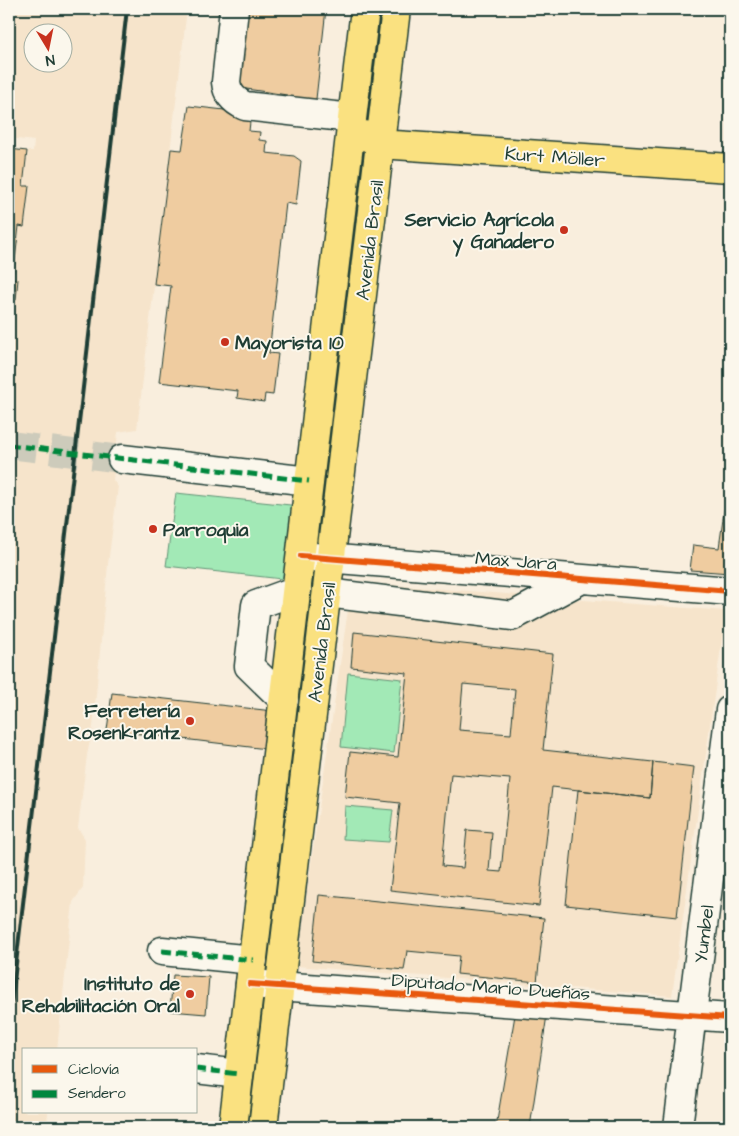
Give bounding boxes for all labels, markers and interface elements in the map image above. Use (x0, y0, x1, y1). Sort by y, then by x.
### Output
north arrow (22, 22, 72, 72)
text: N (44, 49, 56, 70)
street label: Kurt Möller (504, 141, 606, 174)
street label: Avenida Brasil (350, 179, 391, 302)
place label: Servicio Agrícola y Ganadero (403, 207, 554, 257)
marker: Servicio Agrícola y Ganadero (558, 224, 570, 236)
place label: Mayorista 10 (235, 330, 344, 358)
marker: Mayorista 10 (219, 336, 231, 348)
place label: Parroquia (163, 517, 249, 544)
marker: Parroquia (147, 523, 159, 535)
street label: Max Jara (474, 545, 558, 578)
street label: Avenida Brasil (302, 581, 343, 704)
place label: Ferretería Rosenkrantz (68, 698, 181, 747)
marker: Ferretería Rosenkrantz (184, 715, 196, 727)
street label: Yumbel (688, 903, 721, 965)
street label: Diputado Mario Dueñas (391, 967, 591, 1008)
place label: Instituto de Rehabilitación Oral (22, 971, 181, 1020)
marker: Instituto de Rehabilitación Oral (184, 988, 196, 1000)
legend (22, 1048, 198, 1114)
text: Ciclovía (68, 1059, 119, 1080)
text: Sendero (68, 1083, 126, 1104)

